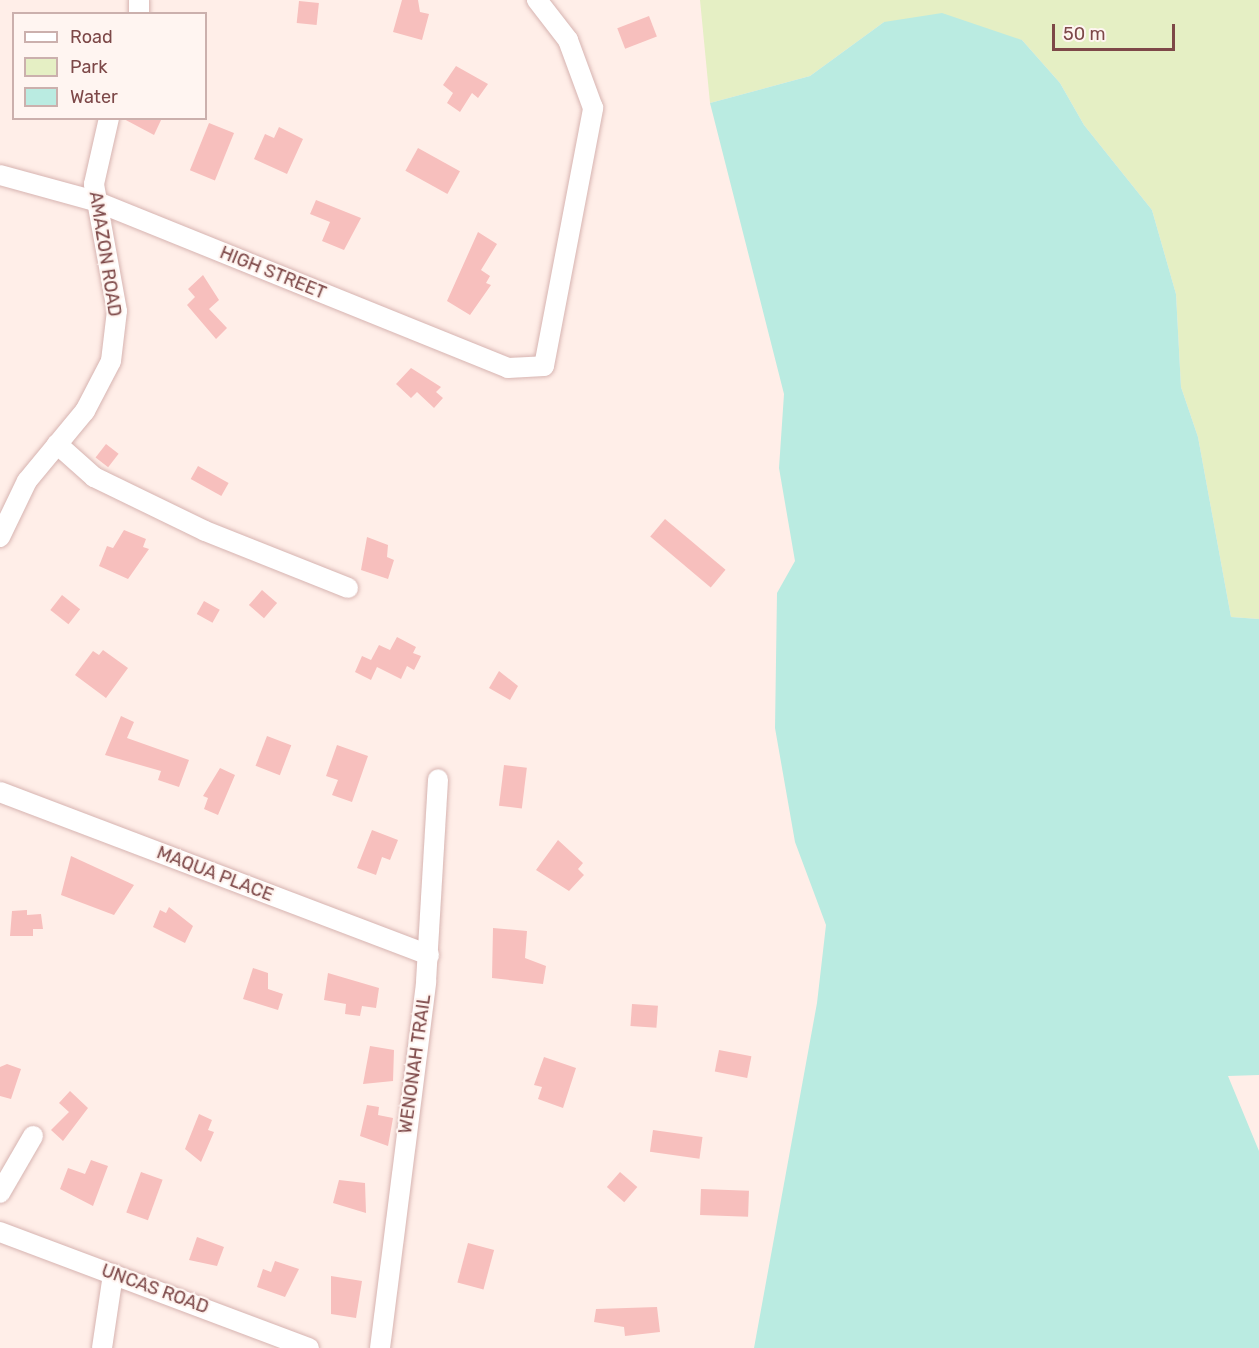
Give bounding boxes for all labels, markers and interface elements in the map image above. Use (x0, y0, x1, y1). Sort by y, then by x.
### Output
legend (12, 12, 207, 120)
scale bar (1055, 12, 1178, 50)
text: 50 m (1063, 23, 1106, 45)
text: Road (70, 26, 113, 48)
text: Park (70, 56, 107, 78)
text: Water (70, 86, 118, 108)
street label: AMAZON ROAD (84, 190, 126, 318)
street label: HIGH STREET (217, 242, 329, 304)
street label: MAQUA PLACE (153, 842, 277, 906)
street label: WENONAH TRAIL (394, 993, 436, 1135)
street label: UNCAS ROAD (98, 1260, 212, 1318)

